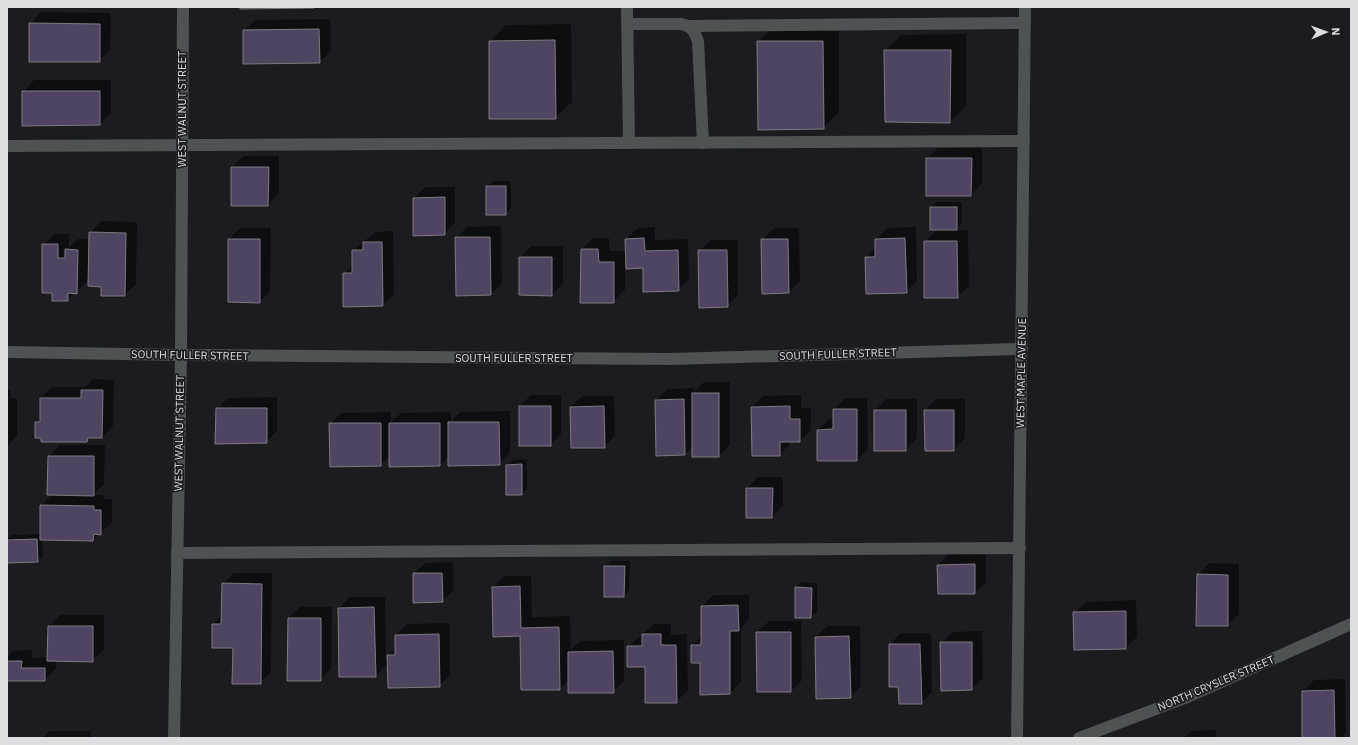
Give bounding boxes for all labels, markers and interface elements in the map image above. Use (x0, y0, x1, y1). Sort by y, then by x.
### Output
north arrow (1306, 12, 1346, 52)
text: N (1329, 27, 1343, 36)
street label: WEST WALNUT STREET (175, 50, 189, 167)
street label: WEST MAPLE AVENUE (1013, 318, 1029, 428)
street label: SOUTH FULLER STREET (779, 345, 898, 363)
street label: SOUTH FULLER STREET (131, 347, 250, 363)
street label: SOUTH FULLER STREET (455, 351, 574, 365)
street label: WEST WALNUT STREET (171, 374, 187, 491)
street label: NORTH CRYSLER STREET (1156, 652, 1277, 714)

